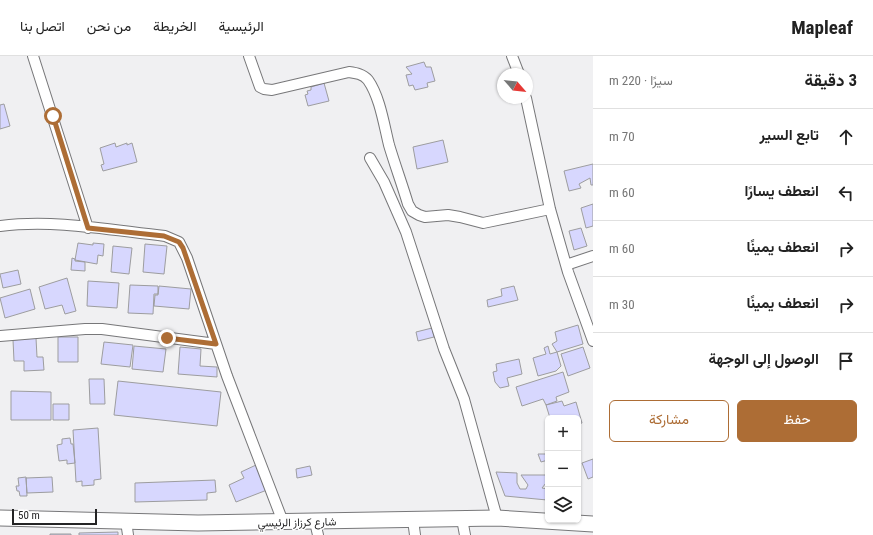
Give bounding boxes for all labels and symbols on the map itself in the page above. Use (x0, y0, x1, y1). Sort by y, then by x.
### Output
north arrow (497, 68, 533, 104)
route start (44, 107, 62, 125)
route end (158, 329, 176, 347)
scale bar (12, 507, 97, 526)
street label: شارع كرزاز الرئيسي (258, 515, 337, 533)

